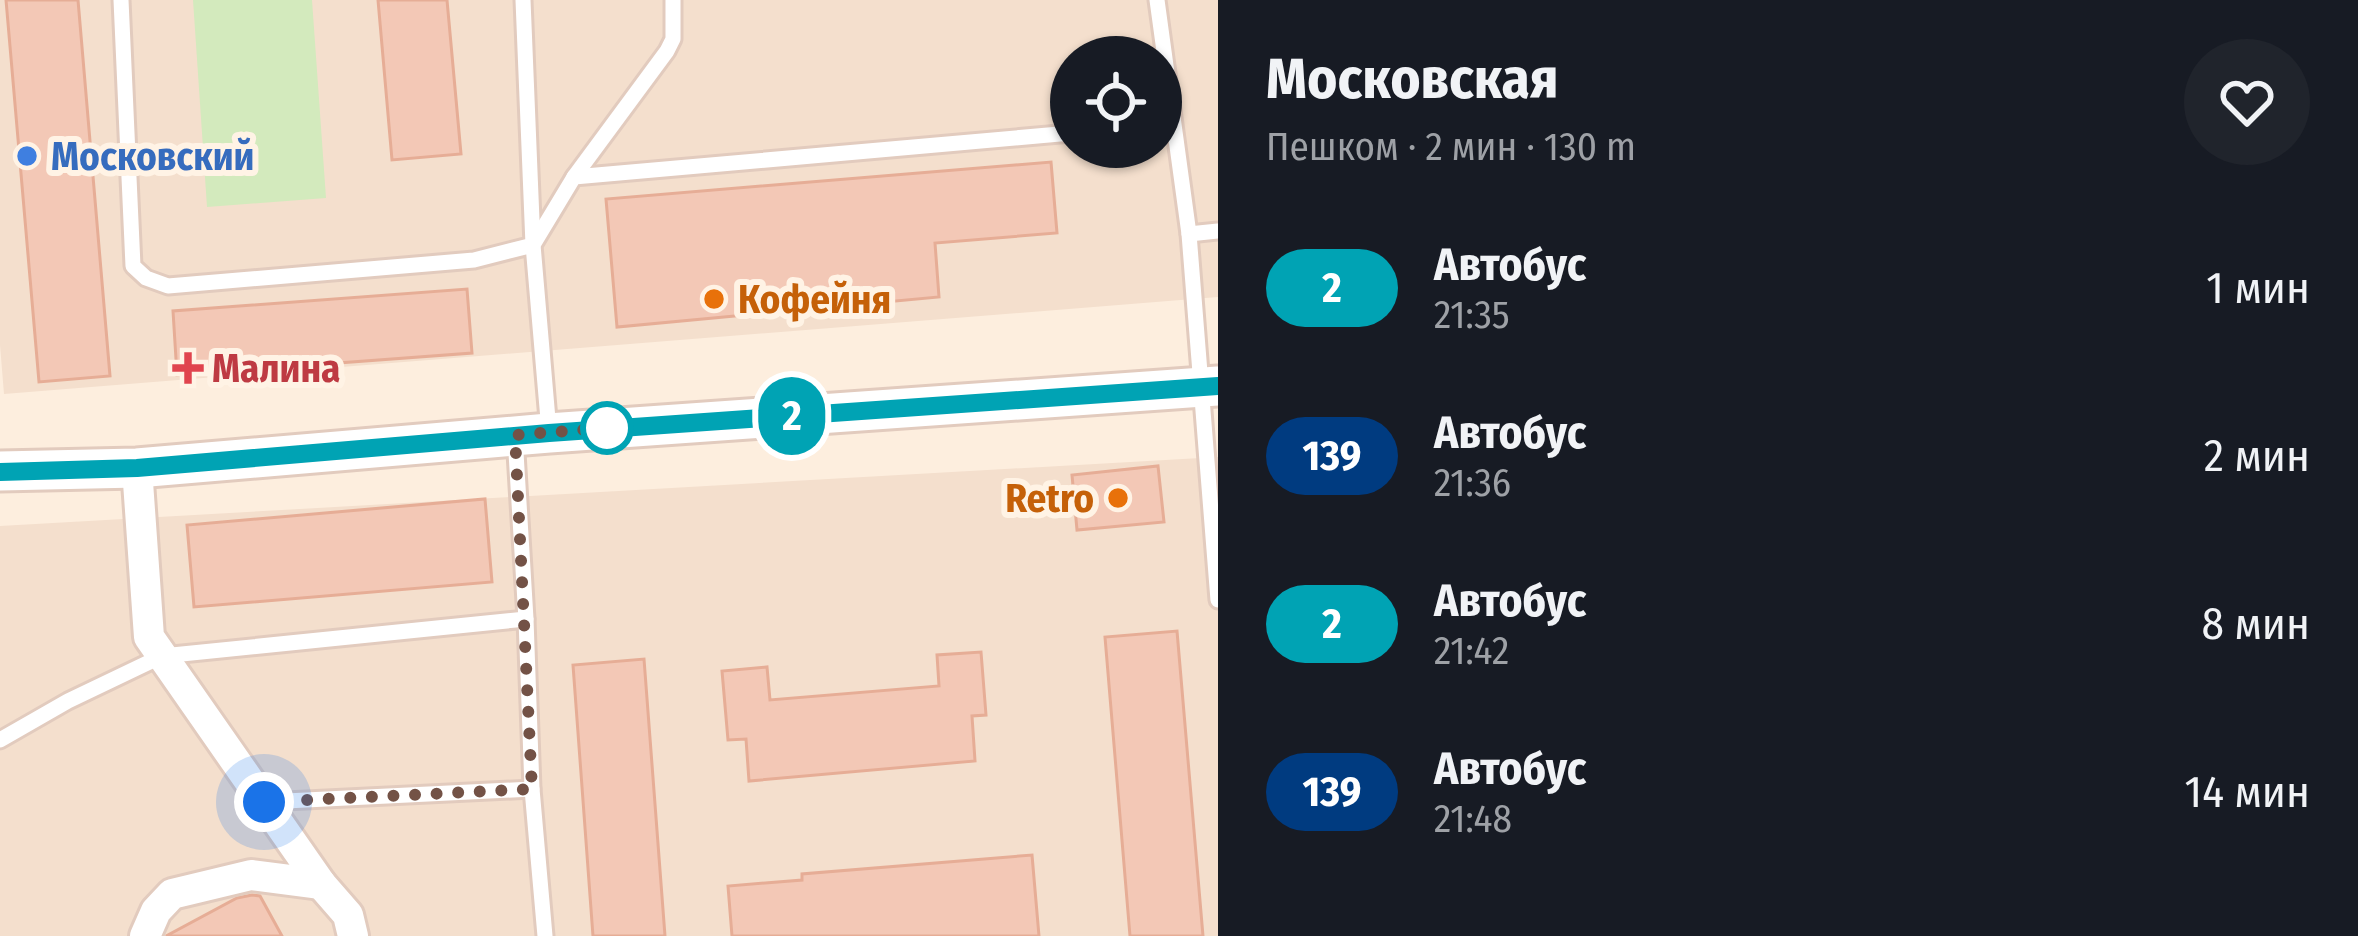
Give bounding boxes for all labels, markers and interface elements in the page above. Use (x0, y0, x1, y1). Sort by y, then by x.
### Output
map controls (1050, 36, 1182, 168)
button: locate (1050, 36, 1182, 168)
button: heart (2184, 39, 2310, 165)
text: Московская (1266, 45, 1559, 113)
text: Пешком · 2 мин · 130 m (1266, 124, 1636, 170)
place label: Московский (51, 134, 254, 180)
marker: Московский (14, 143, 40, 169)
text: Автобус (1434, 238, 1586, 292)
text: 1 мин (2206, 261, 2310, 315)
text: 2 (1322, 263, 1342, 313)
place label: Кофейня (738, 277, 891, 323)
marker: Кофейня (701, 286, 727, 312)
text: 21:35 (1434, 292, 1510, 338)
place label: Малина (212, 346, 341, 392)
marker: Малина (175, 355, 201, 381)
line badge: 2 (753, 377, 831, 455)
text: 2 (782, 391, 802, 441)
unlabelled marker (582, 403, 632, 453)
text: Автобус (1434, 406, 1586, 460)
text: 2 мин (2204, 429, 2310, 483)
text: 139 (1303, 431, 1361, 481)
text: 21:36 (1434, 460, 1511, 506)
place label: Retro (1005, 476, 1094, 522)
marker: Retro (1105, 485, 1131, 511)
text: Автобус (1434, 574, 1586, 628)
text: 8 мин (2201, 597, 2310, 651)
text: 2 (1322, 599, 1342, 649)
text: 21:42 (1434, 628, 1509, 674)
text: Автобус (1434, 742, 1586, 796)
text: 14 мин (2185, 765, 2310, 819)
text: 139 (1303, 767, 1361, 817)
your location (234, 772, 294, 832)
text: 21:48 (1434, 796, 1512, 842)

